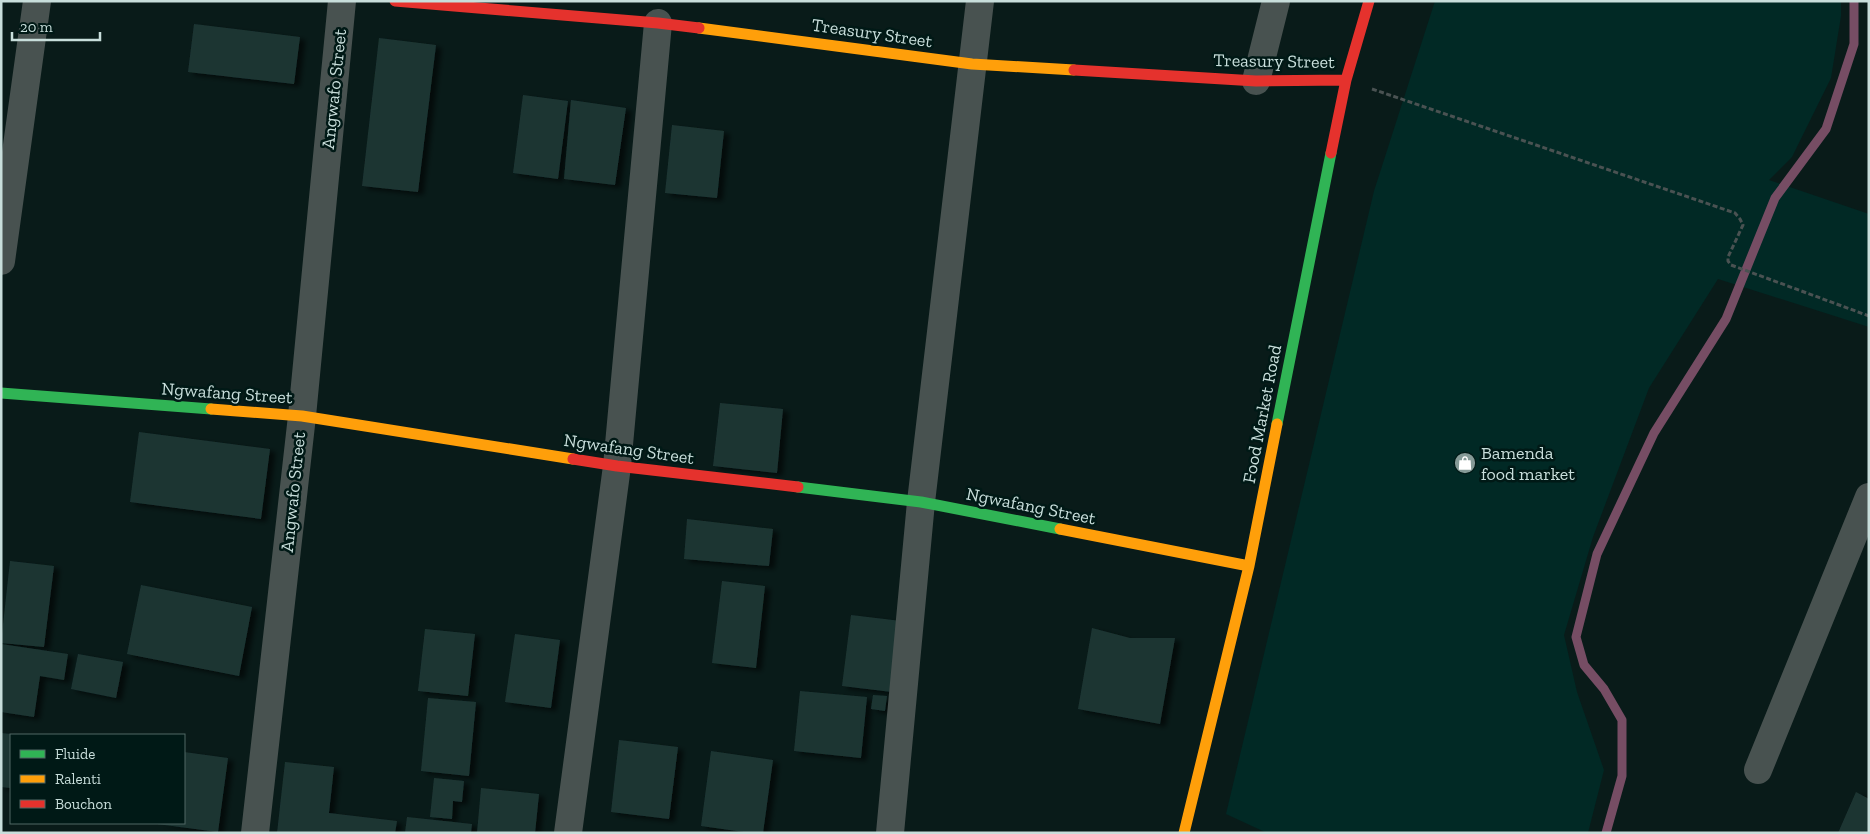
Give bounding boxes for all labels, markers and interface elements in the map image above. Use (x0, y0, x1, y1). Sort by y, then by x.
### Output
scale bar (12, 10, 100, 42)
street label: Treasury Street (810, 14, 934, 52)
text: 20 m (20, 18, 53, 36)
street label: Angwafo Street (317, 28, 351, 150)
street label: Treasury Street (1213, 49, 1335, 73)
street label: Food Market Road (1238, 343, 1286, 485)
street label: Ngwafang Street (161, 377, 294, 409)
street label: Ngwafang Street (562, 429, 696, 469)
street label: Angwafo Street (276, 431, 310, 553)
place label: Bamenda food market (1481, 442, 1575, 485)
shop icon: Bamenda food market (1453, 451, 1477, 475)
street label: Ngwafang Street (964, 483, 1098, 529)
legend (10, 734, 185, 824)
text: Fluide (55, 745, 95, 763)
text: Ralenti (55, 770, 101, 788)
text: Bouchon (55, 795, 112, 813)

